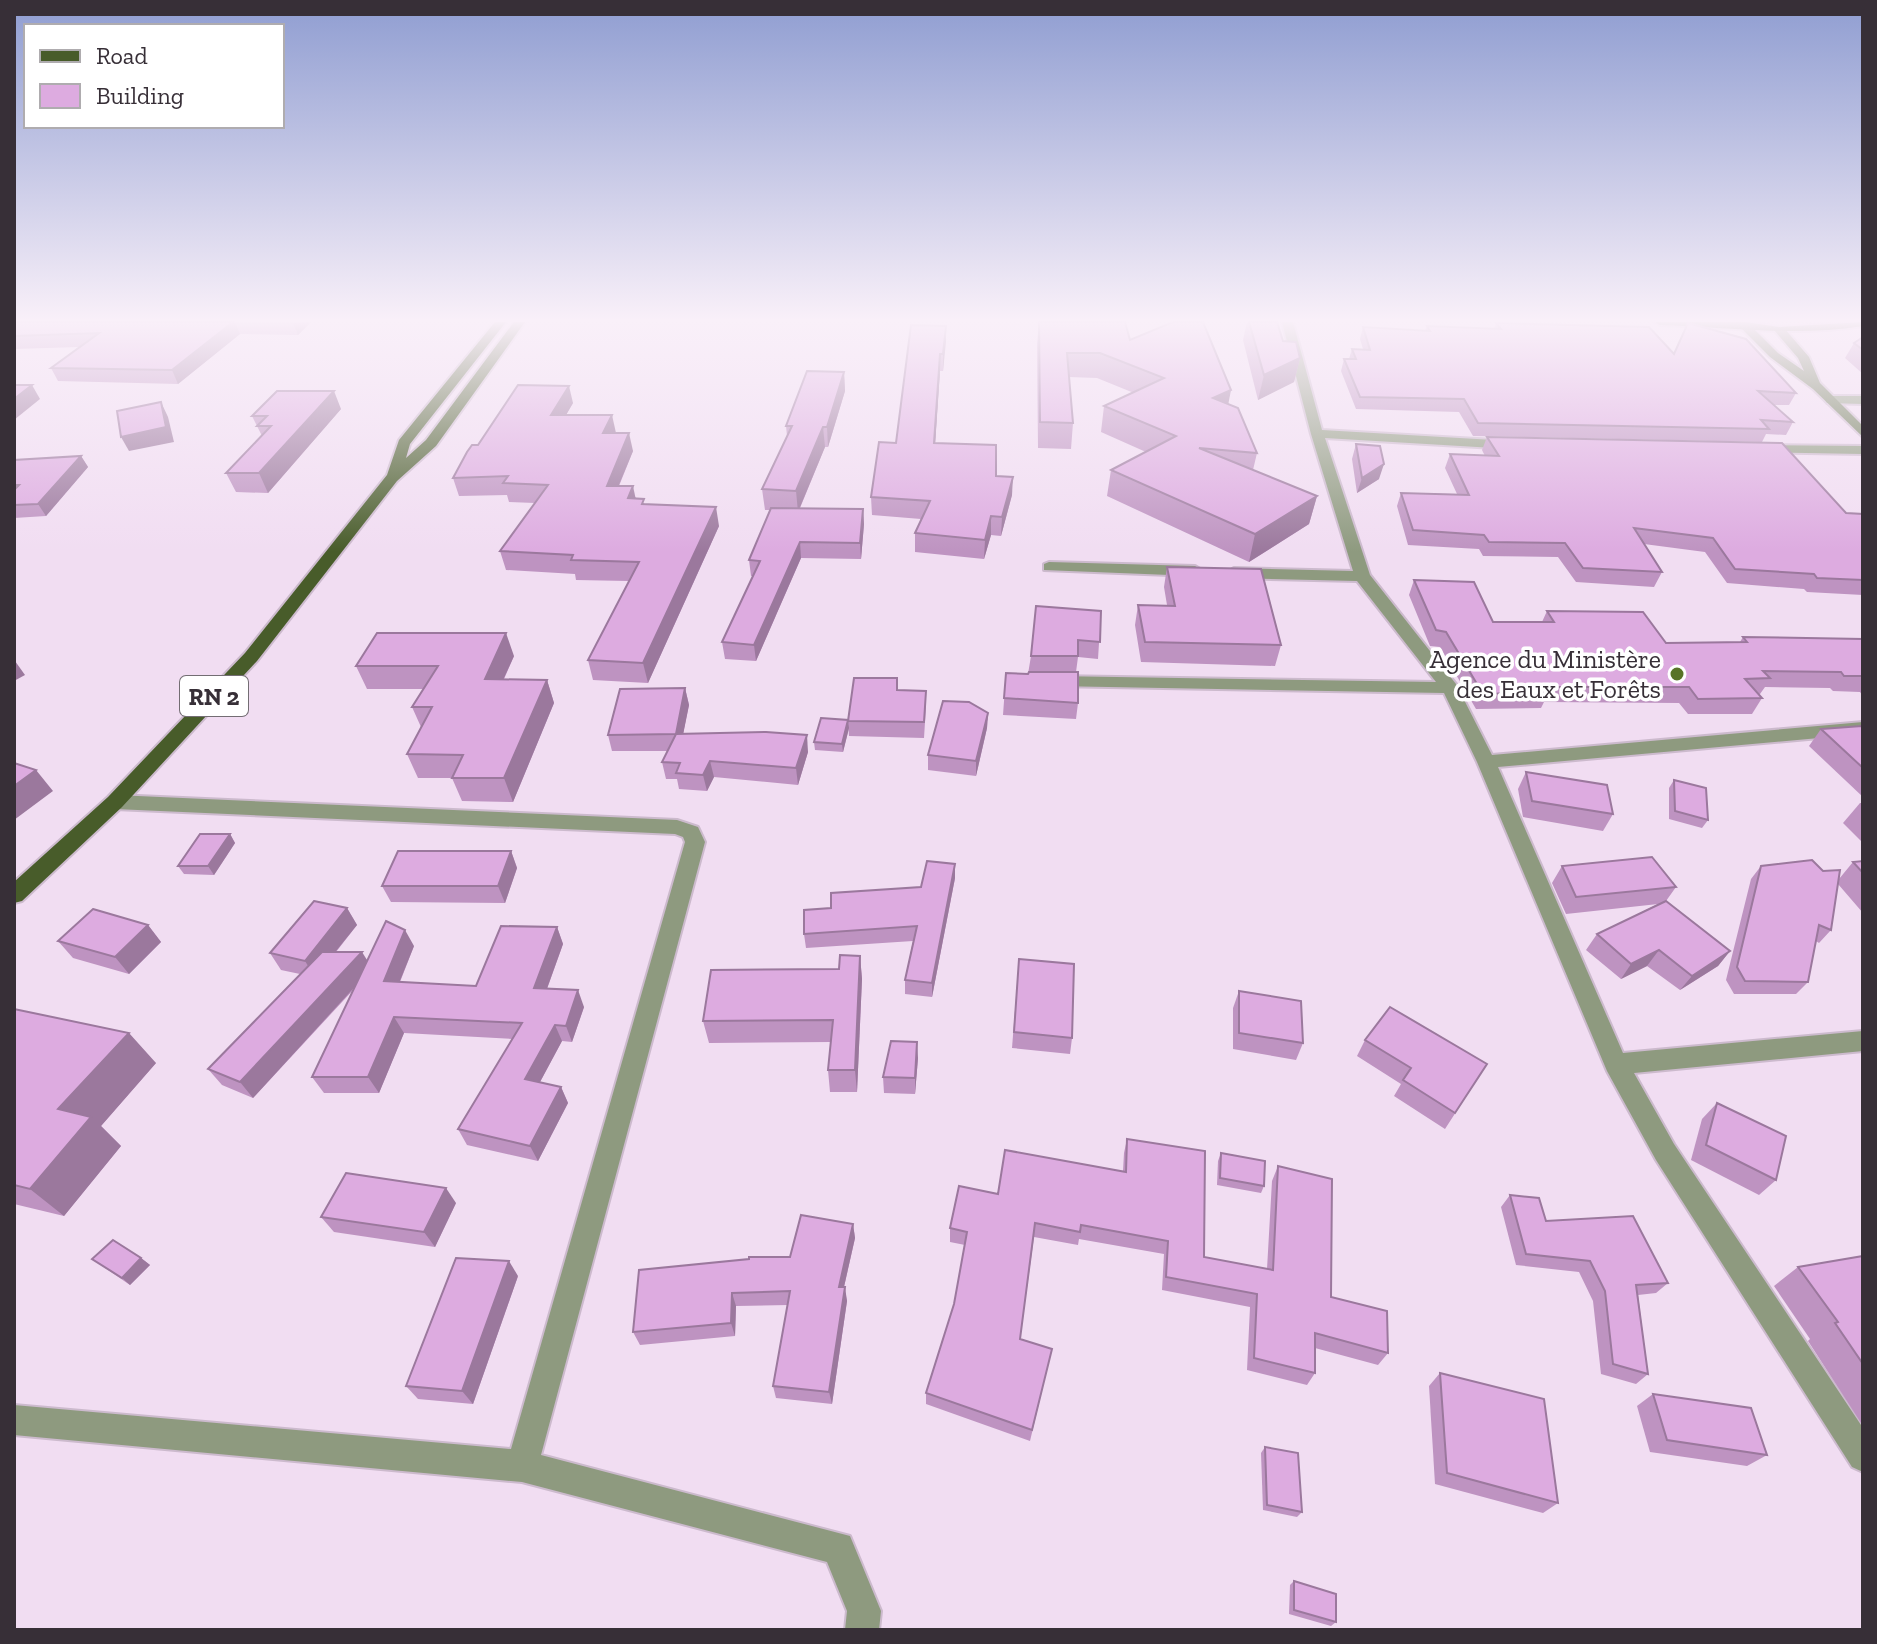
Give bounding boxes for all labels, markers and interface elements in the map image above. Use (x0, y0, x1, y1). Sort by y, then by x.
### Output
legend (24, 24, 284, 128)
text: Road (96, 41, 148, 70)
text: Building (96, 81, 184, 110)
place label: Agence du Ministère des Eaux et Forêts (1429, 643, 1661, 705)
marker: Agence du Ministère des Eaux et Forêts (1668, 665, 1686, 683)
road number: RN 2 (180, 676, 248, 716)

